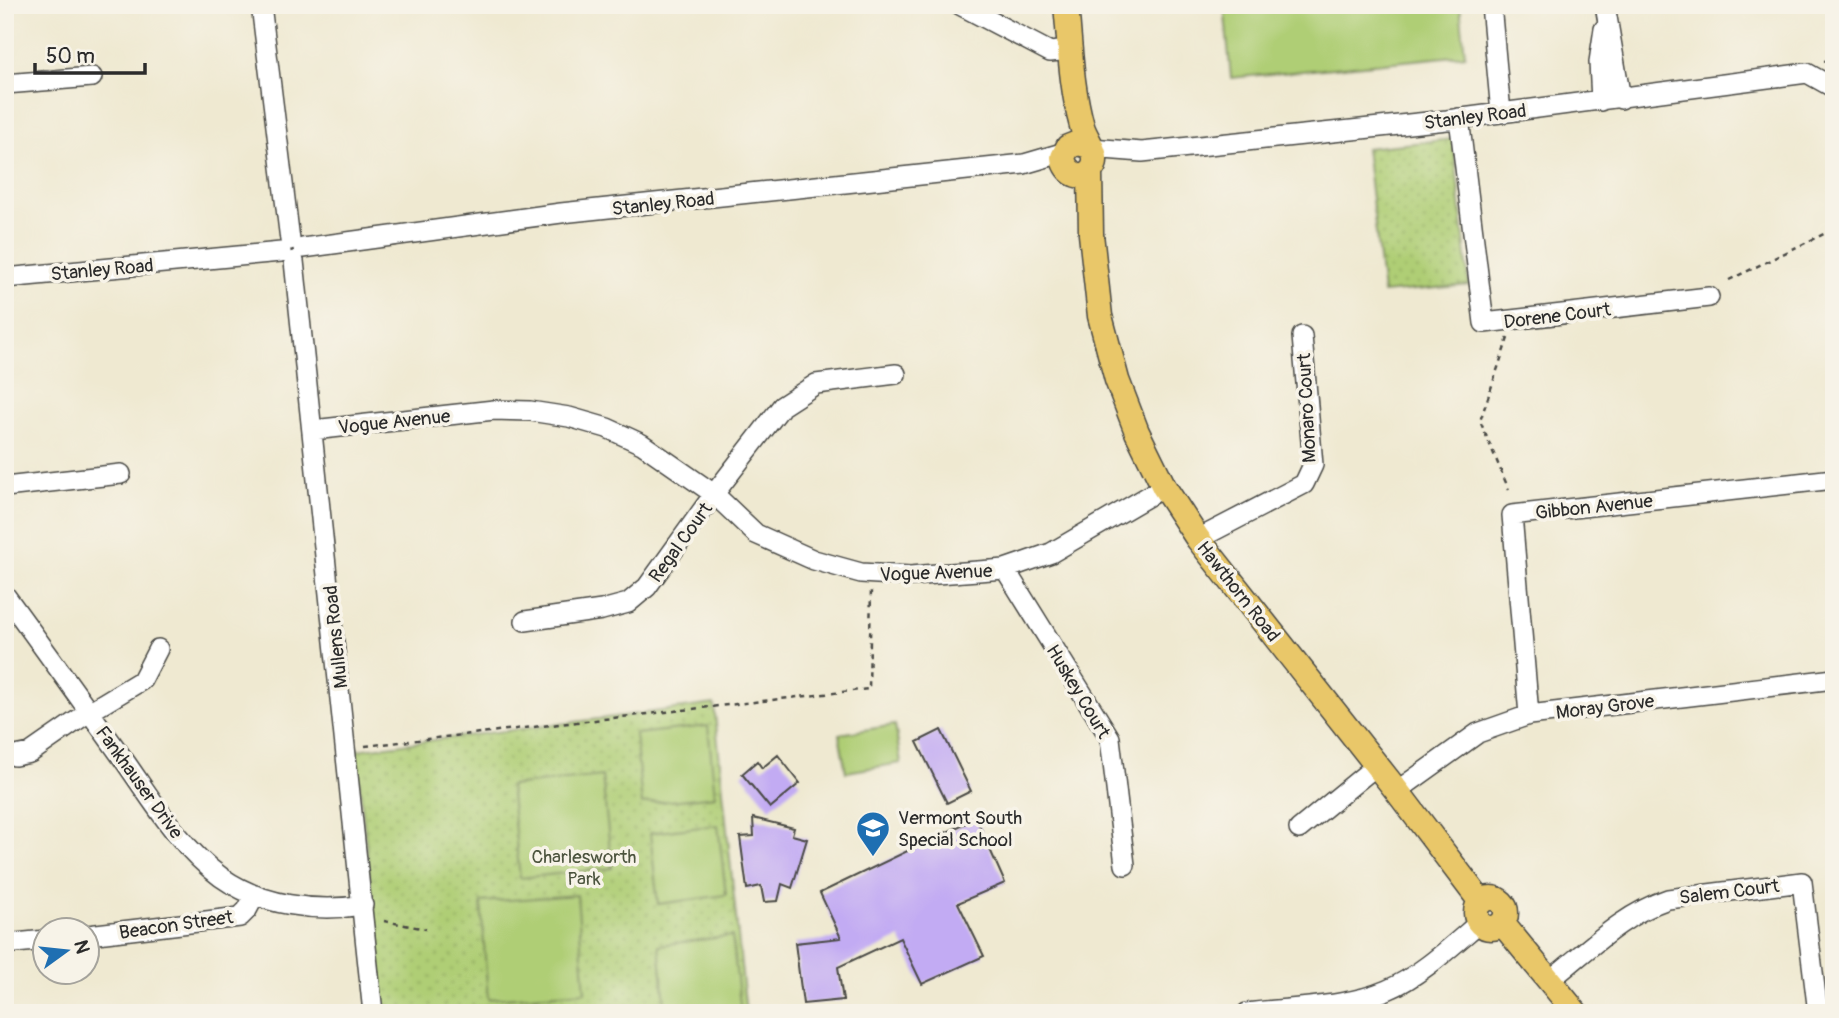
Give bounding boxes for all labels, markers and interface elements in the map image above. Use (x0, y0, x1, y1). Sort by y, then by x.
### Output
scale bar (35, 32, 145, 76)
text: 50 m (46, 43, 95, 70)
street label: Stanley Road (1422, 99, 1528, 135)
street label: Stanley Road (611, 187, 716, 221)
street label: Stanley Road (50, 254, 155, 286)
street label: Dorene Court (1502, 297, 1612, 334)
street label: Monaro Court (1292, 352, 1322, 463)
street label: Vogue Avenue (337, 404, 452, 440)
street label: Gibbon Avenue (1534, 489, 1655, 525)
street label: Regal Court (644, 498, 718, 587)
street label: Hawthorn Road (1191, 536, 1285, 647)
street label: Vogue Avenue (879, 559, 993, 587)
street label: Mullens Road (319, 584, 353, 690)
street label: Huskey Court (1041, 640, 1116, 743)
street label: Moray Grove (1555, 689, 1656, 725)
street label: Fankhauser Drive (90, 722, 189, 844)
place label: Vermont South Special School (898, 806, 1022, 852)
school or university icon: Vermont South Special School (854, 809, 892, 858)
park label: Charlesworth Park (531, 845, 637, 891)
street label: Salem Court (1678, 874, 1781, 910)
street label: Beacon Street (118, 905, 235, 945)
north arrow (32, 916, 102, 986)
text: N (68, 938, 95, 956)

